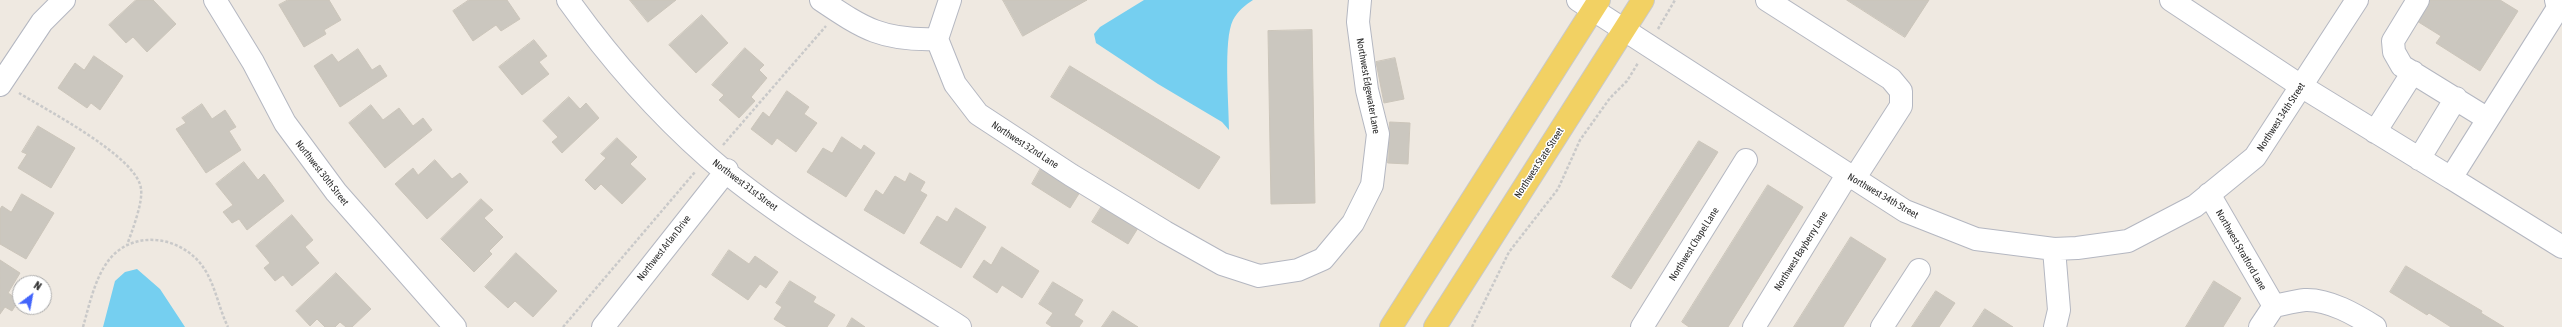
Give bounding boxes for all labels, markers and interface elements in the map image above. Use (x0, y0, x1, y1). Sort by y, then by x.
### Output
street label: Northwest Edgewater Lane (1354, 37, 1382, 135)
street label: Northwest 34th Street (2254, 80, 2308, 154)
street label: Northwest 32nd Lane (989, 119, 1061, 171)
street label: Northwest State Street (1512, 125, 1566, 201)
street label: Northwest 30th Street (293, 138, 351, 208)
street label: Northwest 31st Street (710, 157, 780, 213)
street label: Northwest 34th Street (1845, 171, 1921, 221)
street label: Northwest Chapel Lane (1667, 205, 1721, 283)
street label: Northwest Stratford Lane (2213, 208, 2269, 292)
street label: Northwest Bayberry Lane (1772, 209, 1830, 293)
street label: Northwest Arlan Drive (635, 213, 693, 283)
north arrow (12, 275, 52, 315)
text: N (32, 279, 44, 292)

